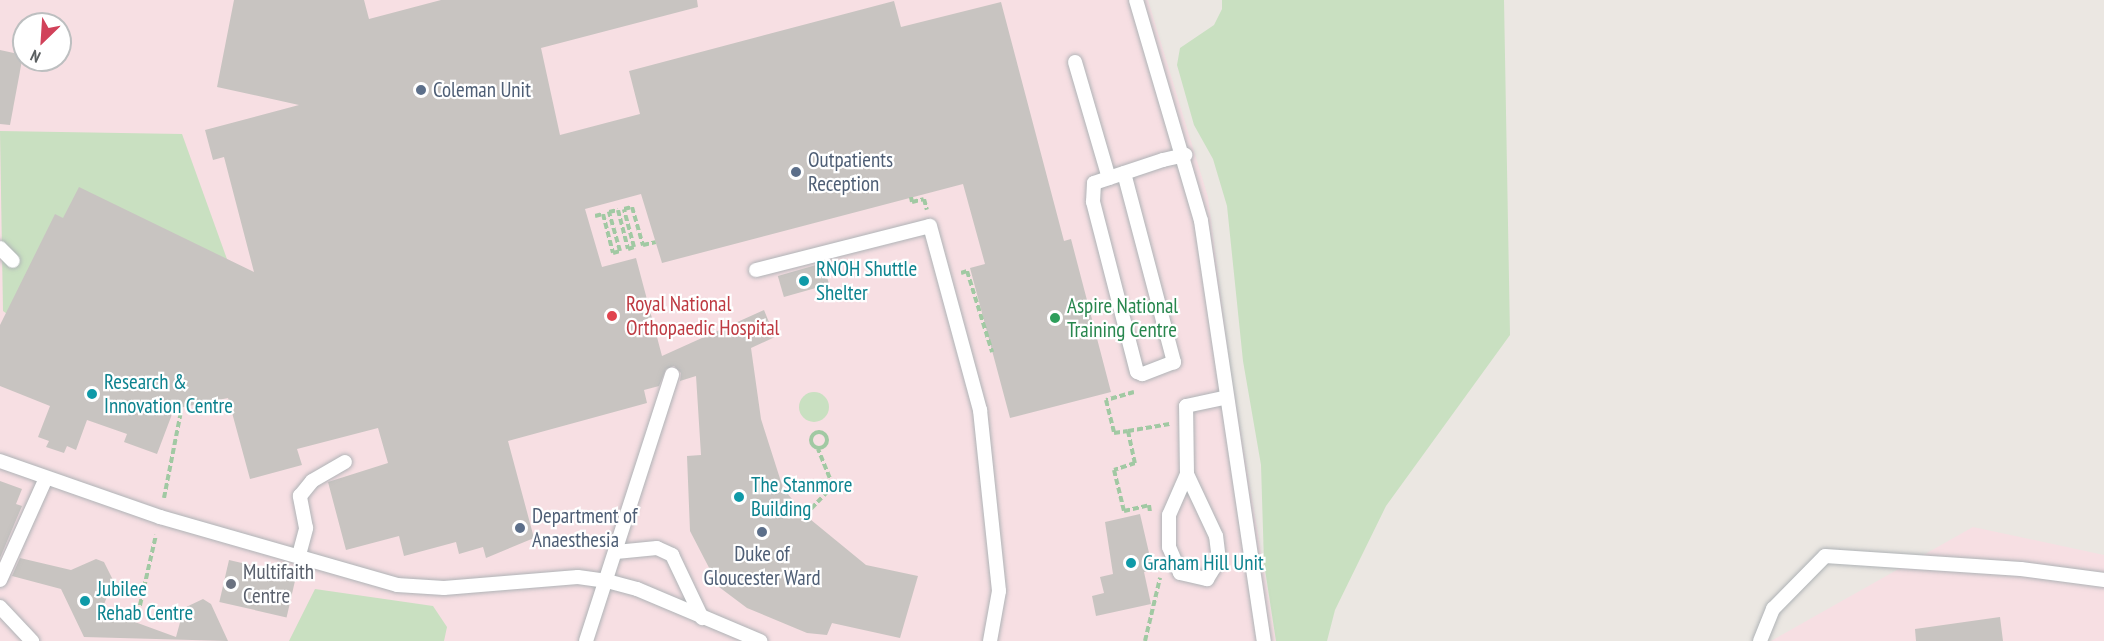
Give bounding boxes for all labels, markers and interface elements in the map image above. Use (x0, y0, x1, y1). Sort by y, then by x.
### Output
north arrow (12, 12, 72, 72)
text: N (27, 46, 43, 67)
place label: Coleman Unit (433, 77, 531, 103)
marker: Coleman Unit (414, 83, 428, 97)
place label: Outpatients Reception (808, 147, 893, 197)
marker: Outpatients Reception (789, 165, 803, 179)
place label: RNOH Shuttle Shelter (816, 256, 917, 306)
marker: RNOH Shuttle Shelter (797, 274, 811, 288)
place label: Royal National Orthopaedic Hospital (626, 291, 780, 341)
place label: Aspire National Training Centre (1067, 293, 1178, 343)
marker: Royal National Orthopaedic Hospital (603, 307, 621, 325)
marker: Aspire National Training Centre (1048, 311, 1062, 325)
place label: Research & Innovation Centre (104, 369, 233, 419)
marker: Research & Innovation Centre (85, 387, 99, 401)
place label: The Stanmore Building (751, 472, 852, 522)
marker: The Stanmore Building (732, 490, 746, 504)
place label: Department of Anaesthesia (532, 503, 637, 553)
marker: Department of Anaesthesia (513, 521, 527, 535)
marker: Duke of Gloucester Ward (755, 525, 769, 539)
place label: Duke of Gloucester Ward (703, 541, 821, 591)
place label: Graham Hill Unit (1143, 550, 1264, 576)
marker: Graham Hill Unit (1124, 556, 1138, 570)
place label: Multifaith Centre (243, 559, 314, 609)
place label: Jubilee Rehab Centre (97, 576, 193, 626)
marker: Multifaith Centre (224, 577, 238, 591)
marker: Jubilee Rehab Centre (78, 594, 92, 608)

